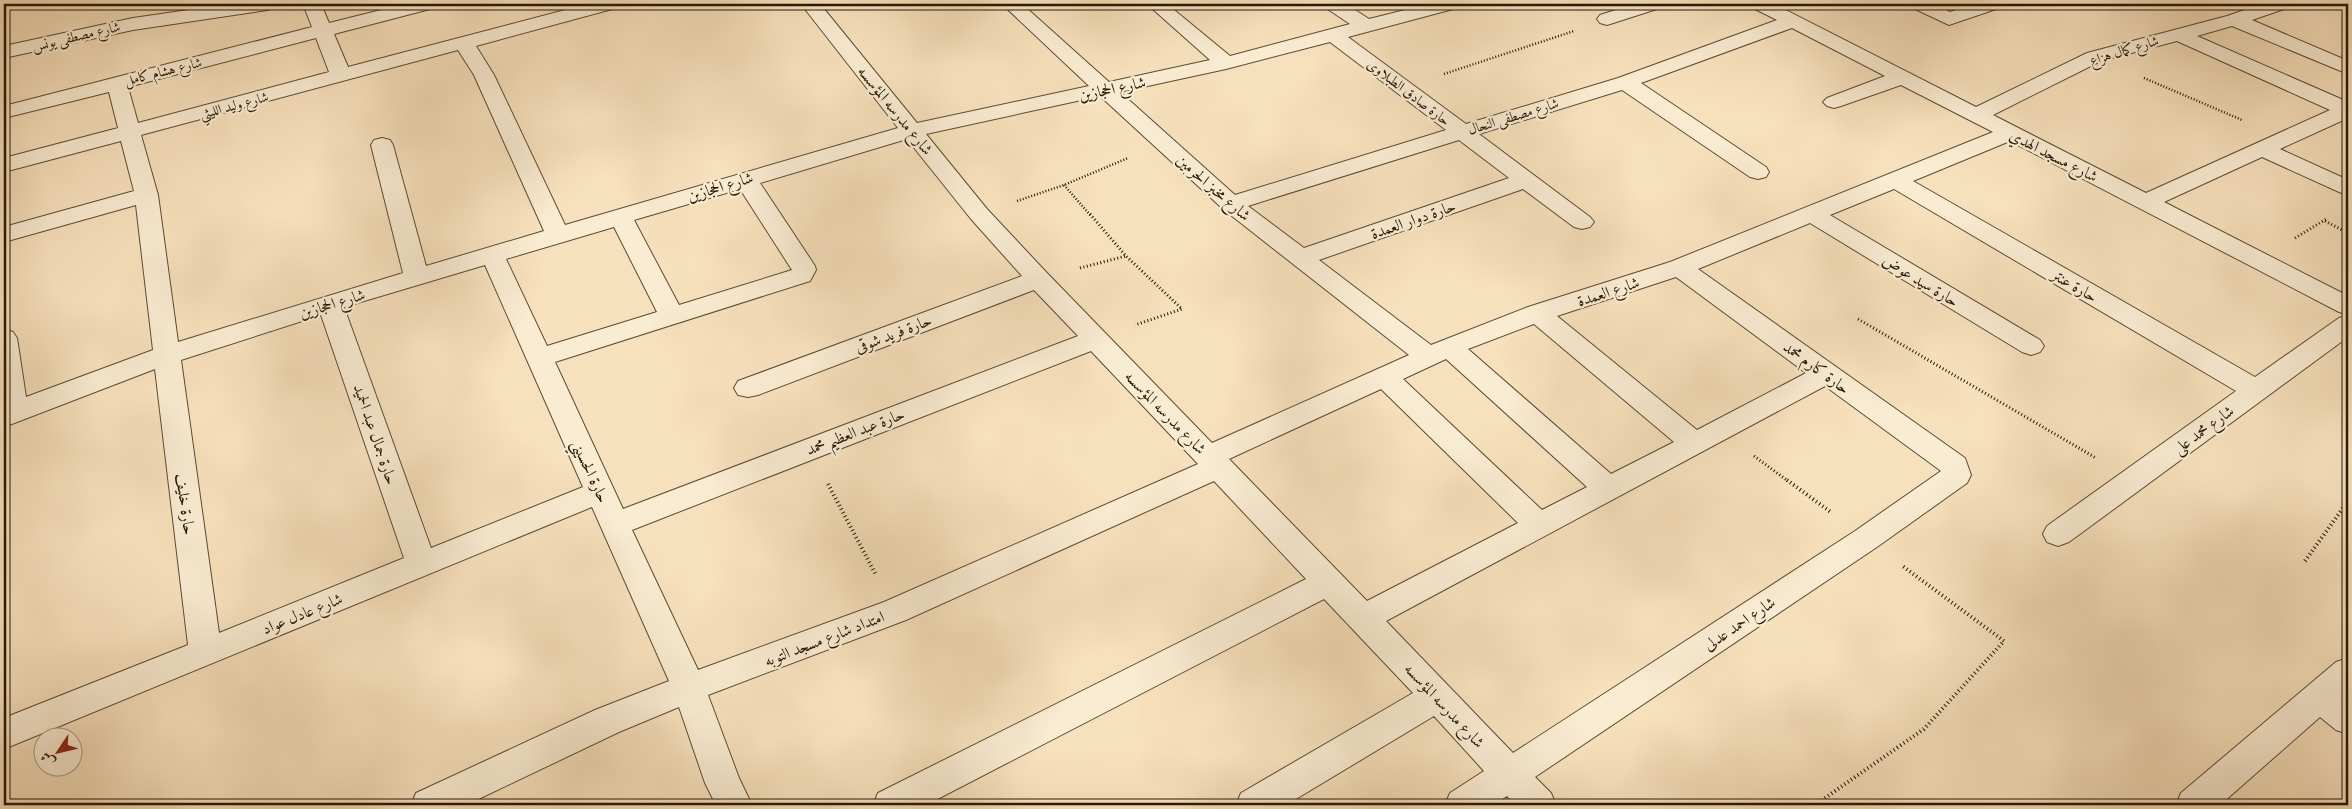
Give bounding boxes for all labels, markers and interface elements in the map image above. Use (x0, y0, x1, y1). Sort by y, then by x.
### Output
street label: شارع مصطفى يونس (30, 18, 123, 58)
street label: شارع كمال هزاع (2087, 32, 2162, 72)
street label: شارع هشام كامل (123, 54, 205, 93)
street label: حارة صادق الطبلاوى (1364, 56, 1454, 129)
street label: شارع مدرسه المؤسسه (851, 62, 937, 161)
street label: شارع الحجازين (1077, 72, 1148, 109)
street label: شارع وليد الليثي (198, 88, 271, 127)
street label: شارع مصطفى النحال (1466, 95, 1562, 141)
street label: شارع مسجد الهدي (2005, 125, 2101, 189)
street label: شارع مخبز الحرمين (1170, 150, 1255, 228)
street label: شارع الحجازين (685, 167, 757, 209)
street label: حارة دوار العمدة (1368, 196, 1458, 243)
street label: حارة سيد عوض (1879, 250, 1962, 311)
street label: حارة عنتر (2047, 264, 2101, 306)
street label: شارع العمدة (1575, 273, 1643, 314)
street label: شارع الحجازين (297, 284, 369, 326)
street label: حارة فريد شوقى (852, 310, 935, 358)
street label: حارة كارم محمد (1777, 337, 1854, 402)
street label: شارع مدرسه المؤسسه (1118, 367, 1210, 461)
street label: حارة جمال عبد الحميد (349, 381, 402, 487)
street label: شارع محمد على (2169, 401, 2240, 461)
street label: حارة عبد العظيم محمد (803, 404, 910, 466)
street label: حارة الحسيني (562, 437, 613, 508)
street label: حارة خليف (172, 472, 199, 536)
street label: شارع عادل عواد (259, 589, 347, 642)
street label: شارع احمد عدلى (1700, 592, 1781, 658)
street label: امتداد شارع مسجد التوبه (761, 607, 888, 674)
street label: شارع مدرسه المؤسسه (1398, 659, 1489, 754)
north arrow (32, 726, 82, 776)
text: ش (37, 749, 59, 770)

